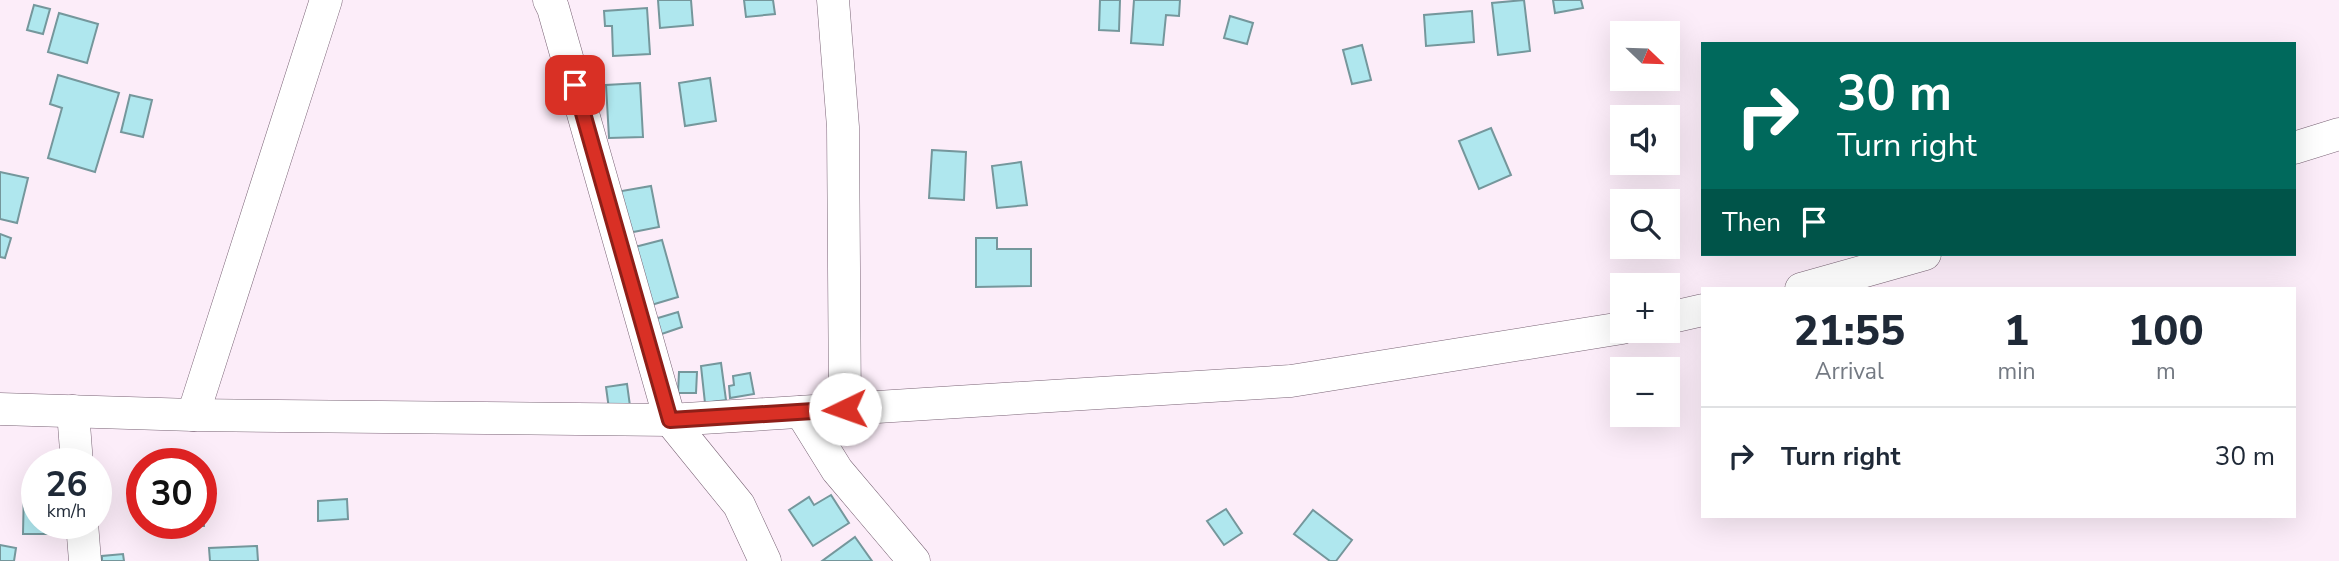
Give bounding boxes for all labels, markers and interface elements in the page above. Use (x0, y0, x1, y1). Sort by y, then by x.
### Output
north arrow (1610, 21, 1680, 91)
map controls (1610, 21, 1680, 427)
pin (545, 55, 605, 115)
text: 30 m (1837, 60, 1952, 127)
icon: arrive (556, 66, 594, 104)
icon: right (1722, 70, 1813, 161)
button: sound (1610, 105, 1680, 175)
text: Turn right (1837, 124, 1977, 167)
button: search (1610, 189, 1680, 259)
icon: arrive (1795, 203, 1833, 241)
text: Then (1722, 205, 1781, 240)
button: + (1610, 273, 1680, 343)
text: 21:55 (1793, 303, 1905, 360)
text: 1 (2004, 303, 2029, 360)
text: 100 (2128, 303, 2204, 360)
text: Arrival (1815, 356, 1884, 387)
text: min (1998, 356, 2036, 387)
text: m (2156, 356, 2176, 387)
button: − (1610, 357, 1680, 427)
position arrow (808, 372, 882, 446)
icon: right (1722, 437, 1760, 475)
text: Turn right (1781, 439, 1900, 474)
text: 30 m (2215, 439, 2275, 474)
speed limit sign: 30 (126, 448, 217, 539)
text: 26 (45, 461, 88, 508)
text: km/h (47, 499, 86, 523)

